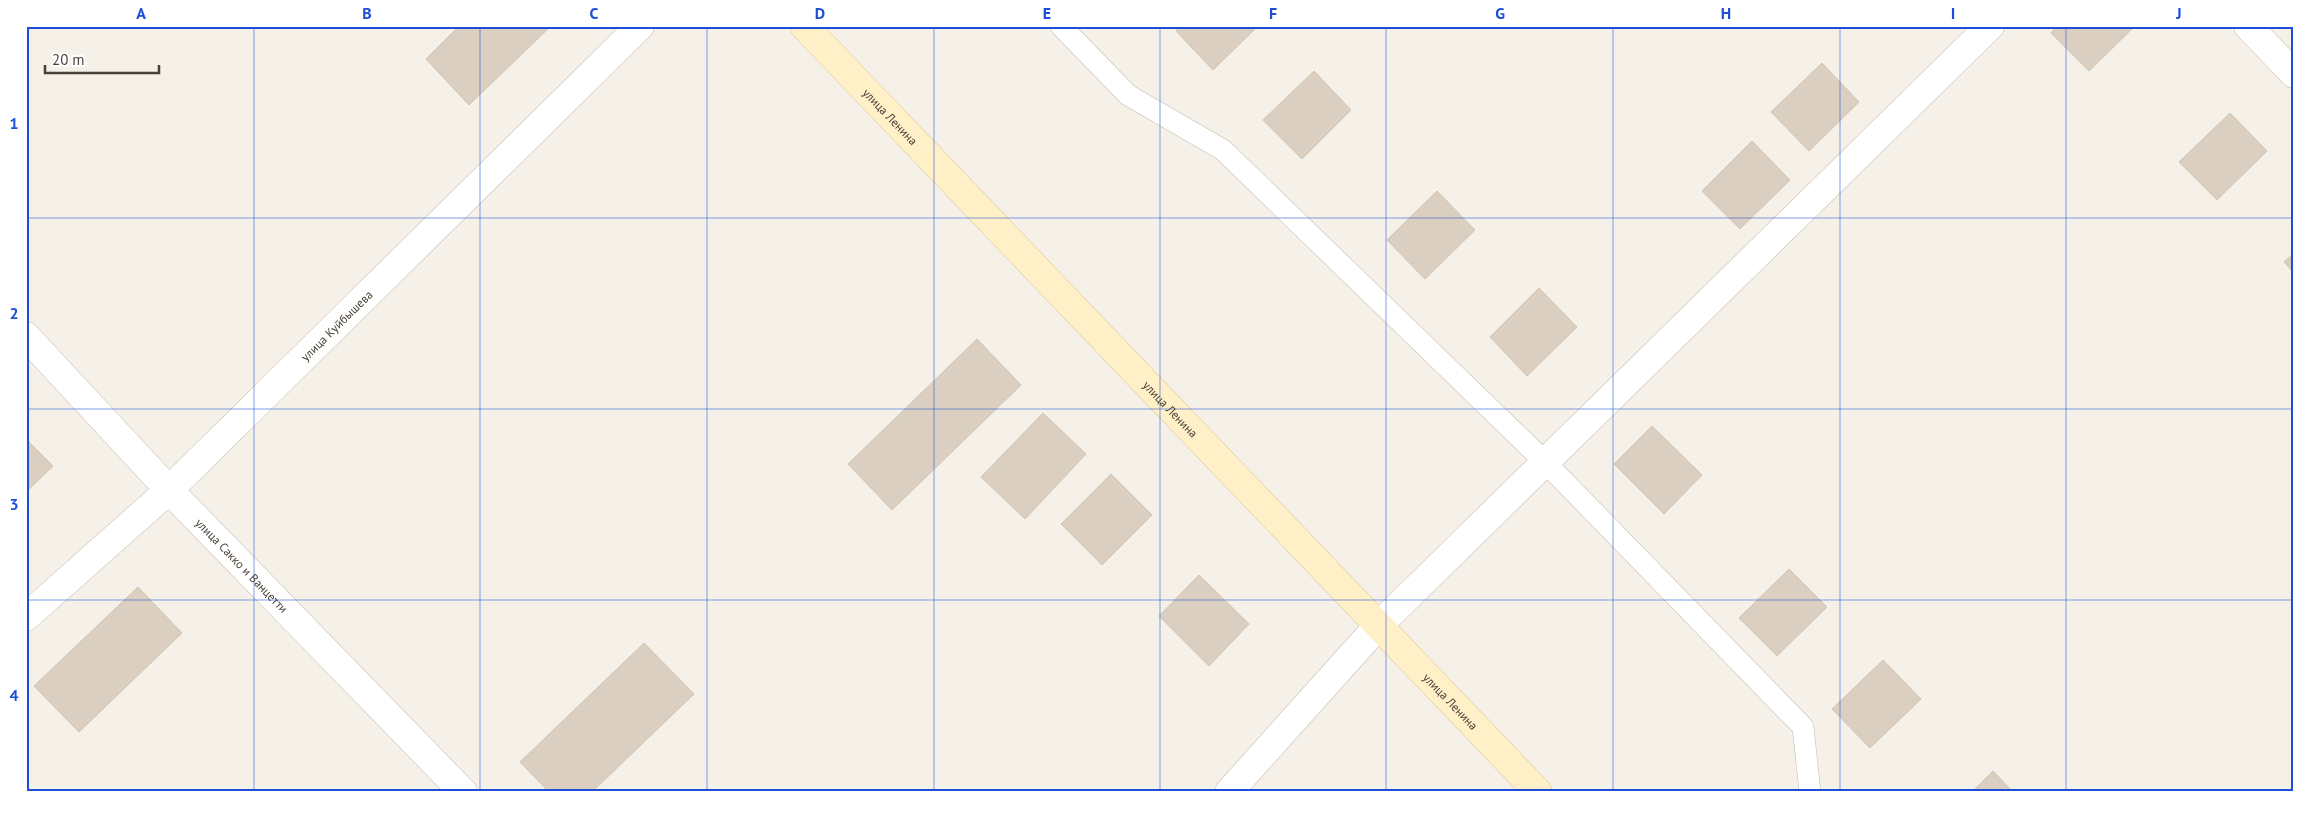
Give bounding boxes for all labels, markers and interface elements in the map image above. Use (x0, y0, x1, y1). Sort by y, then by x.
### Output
text: A (136, 3, 146, 23)
text: B (362, 3, 372, 23)
text: C (590, 3, 599, 23)
text: D (815, 3, 825, 23)
text: E (1043, 3, 1051, 23)
text: F (1269, 3, 1277, 23)
text: G (1495, 3, 1505, 23)
text: H (1721, 3, 1731, 23)
text: I (1951, 3, 1955, 23)
text: J (2175, 3, 2182, 23)
scale bar (45, 42, 159, 74)
text: 20 m (52, 50, 85, 69)
street label: улица Ленина (860, 85, 921, 148)
text: 1 (9, 113, 19, 133)
street label: улица Куйбышева (297, 287, 375, 364)
text: 2 (9, 303, 19, 323)
street label: улица Ленина (1140, 377, 1201, 440)
text: 3 (9, 494, 19, 514)
street label: улица Сакко и Ванцетти (193, 515, 292, 616)
street label: улица Ленина (1420, 670, 1482, 733)
text: 4 (9, 685, 19, 705)

